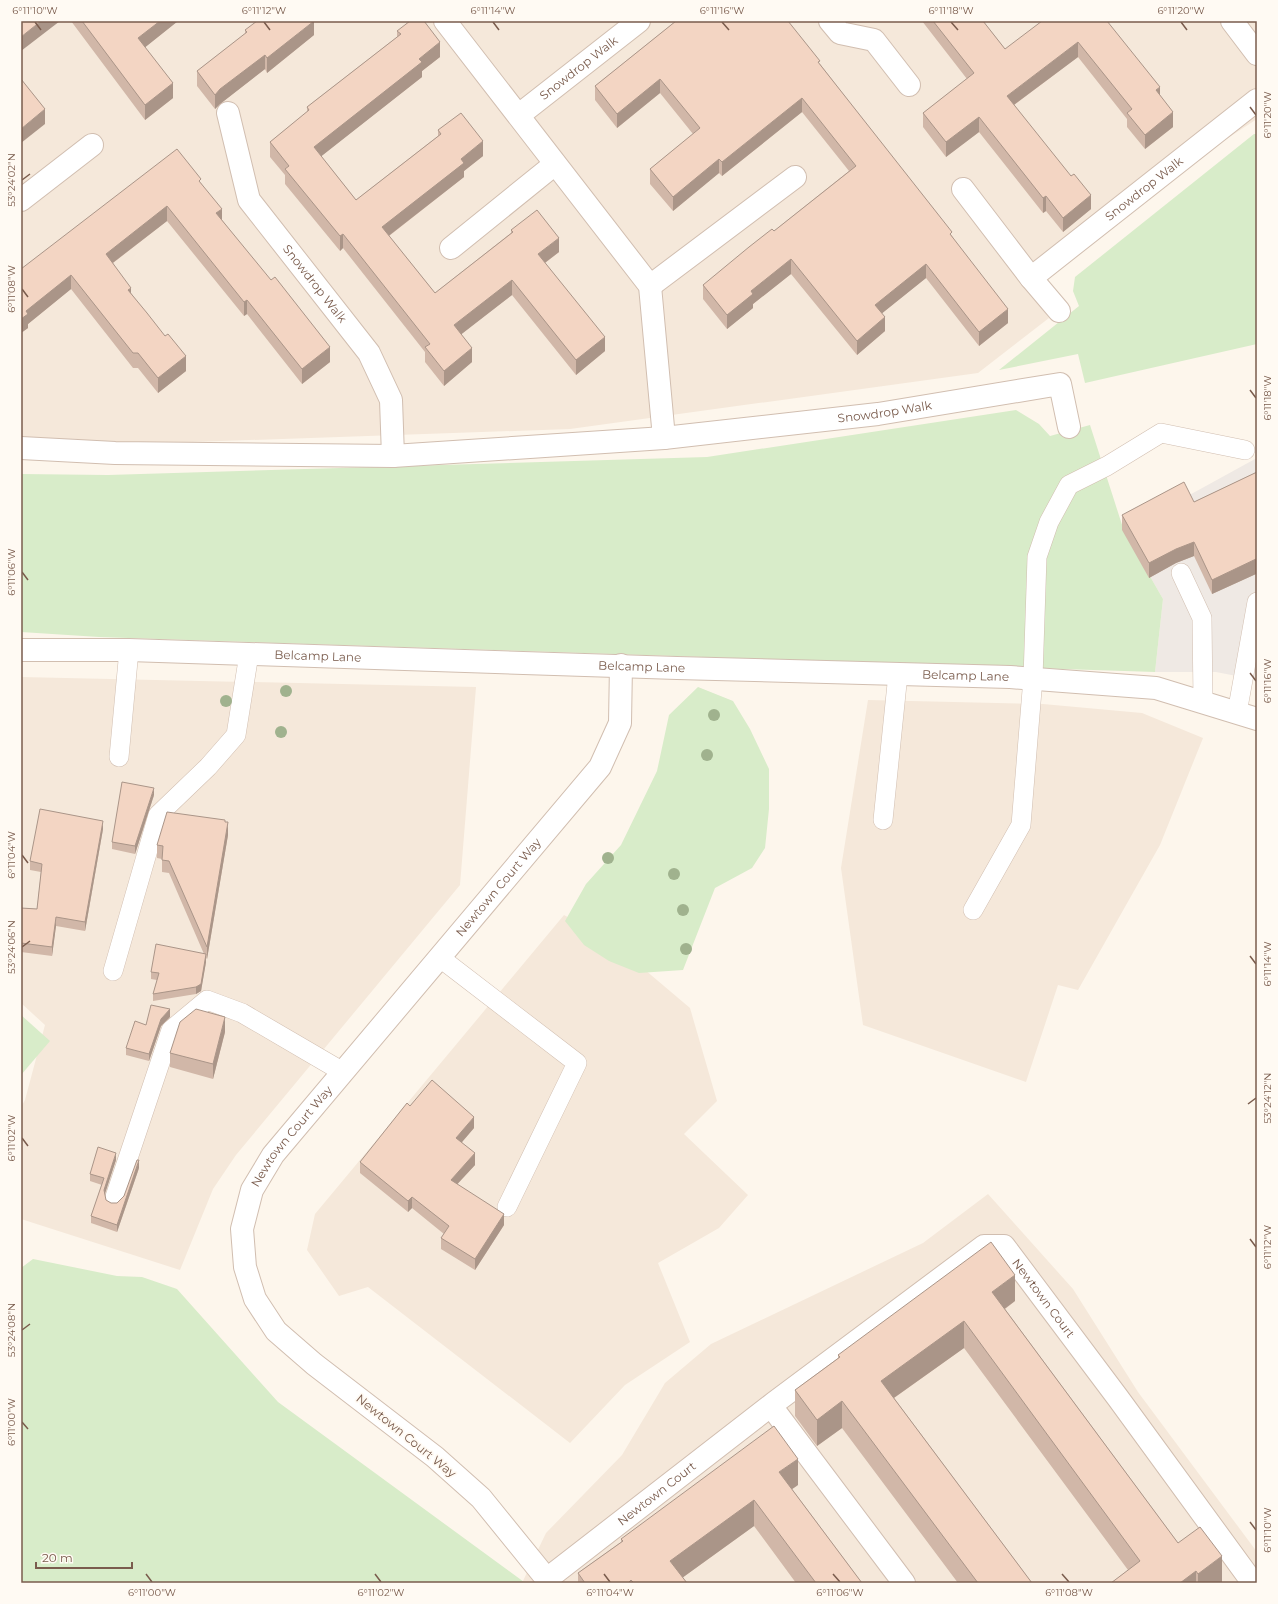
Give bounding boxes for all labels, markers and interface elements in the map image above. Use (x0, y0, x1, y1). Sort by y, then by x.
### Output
text: 6°11'10"W (12, 4, 58, 17)
text: 6°11'12"W (242, 4, 286, 17)
text: 6°11'14"W (471, 4, 515, 17)
text: 6°11'16"W (700, 4, 744, 17)
text: 6°11'18"W (928, 4, 974, 17)
text: 6°11'20"W (1157, 4, 1205, 17)
street label: Snowdrop Walk (536, 32, 621, 103)
text: 6°11'20"W (1261, 91, 1274, 139)
text: 53°24'02"N (5, 153, 18, 207)
street label: Snowdrop Walk (1102, 153, 1186, 224)
street label: Snowdrop Walk (280, 241, 351, 326)
text: 6°11'08"W (5, 265, 18, 313)
text: 6°11'18"W (1261, 375, 1274, 421)
street label: Snowdrop Walk (837, 397, 934, 425)
text: 6°11'06"W (5, 548, 18, 596)
street label: Belcamp Lane (274, 647, 362, 665)
street label: Belcamp Lane (598, 657, 685, 675)
text: 6°11'16"W (1261, 659, 1274, 703)
street label: Belcamp Lane (922, 667, 1009, 684)
text: 6°11'04"W (5, 831, 18, 879)
street label: Newtown Court Way (452, 834, 544, 939)
text: 53°24'06"N (5, 920, 18, 974)
text: 6°11'14"W (1261, 942, 1274, 986)
text: 53°24'12"N (1261, 1072, 1274, 1124)
street label: Newtown Court Way (248, 1082, 335, 1190)
text: 6°11'02"W (5, 1115, 18, 1161)
text: 6°11'12"W (1261, 1225, 1274, 1269)
street label: Newtown Court (1009, 1256, 1078, 1341)
text: 53°24'08"N (5, 1303, 18, 1357)
street label: Newtown Court Way (353, 1391, 460, 1481)
text: 6°11'00"W (5, 1398, 18, 1446)
street label: Newtown Court (614, 1458, 699, 1529)
text: 6°11'10"W (1261, 1507, 1274, 1553)
scale bar (36, 1544, 132, 1570)
text: 20 m (42, 1550, 73, 1565)
text: 6°11'00"W (128, 1586, 176, 1599)
text: 6°11'02"W (358, 1586, 404, 1599)
text: 6°11'04"W (586, 1586, 634, 1599)
text: 6°11'06"W (816, 1586, 864, 1599)
text: 6°11'08"W (1045, 1586, 1093, 1599)

